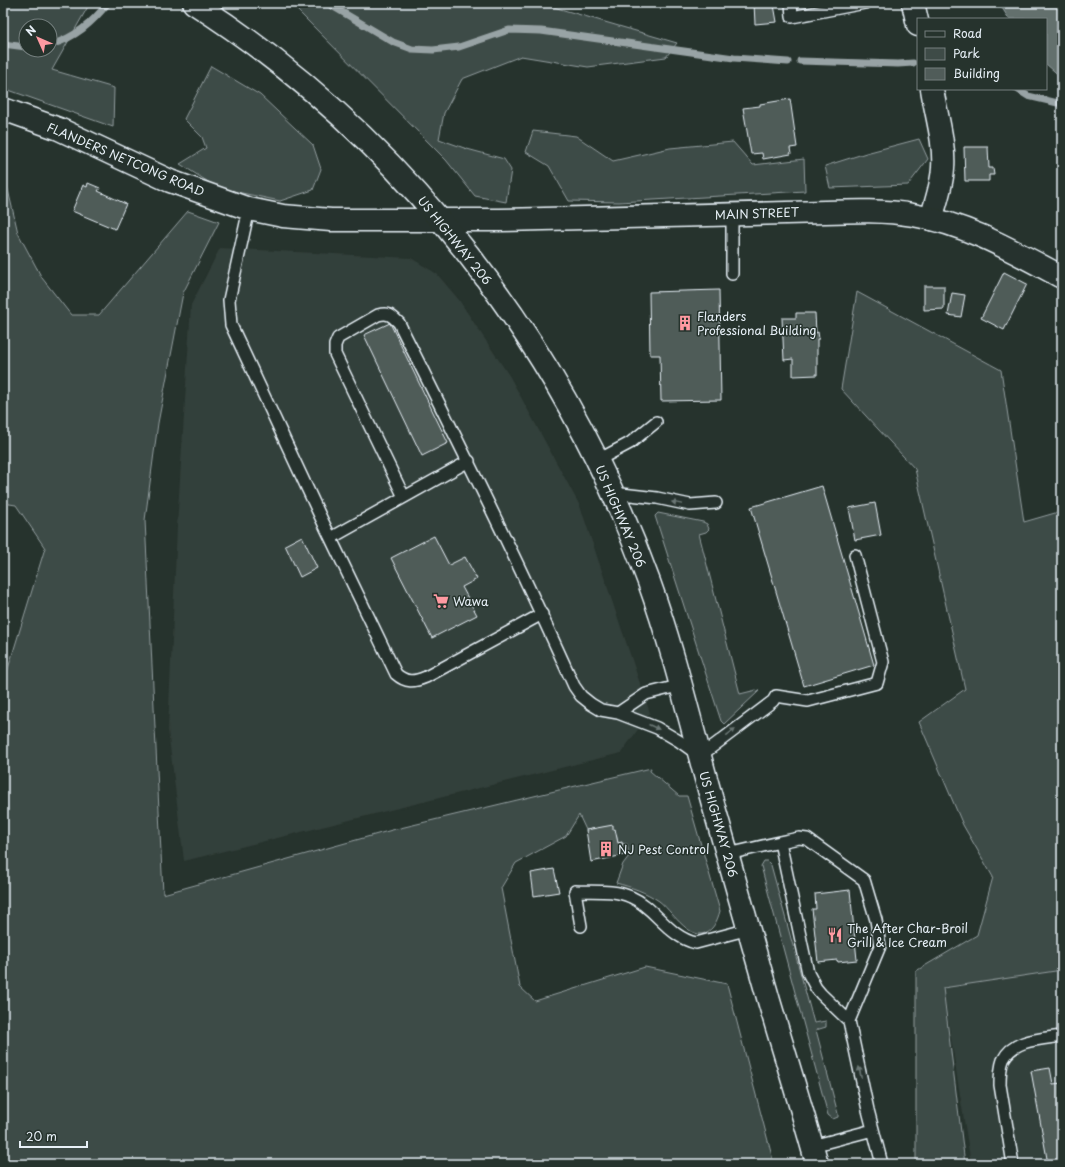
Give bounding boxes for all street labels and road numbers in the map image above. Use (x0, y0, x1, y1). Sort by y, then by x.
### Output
street label: FLANDERS NETCONG ROAD (44, 118, 208, 200)
street label: US HIGHWAY 206 (414, 192, 496, 288)
street label: MAIN STREET (715, 203, 800, 223)
street label: US HIGHWAY 206 (591, 462, 651, 570)
street label: US HIGHWAY 206 (695, 769, 743, 879)

